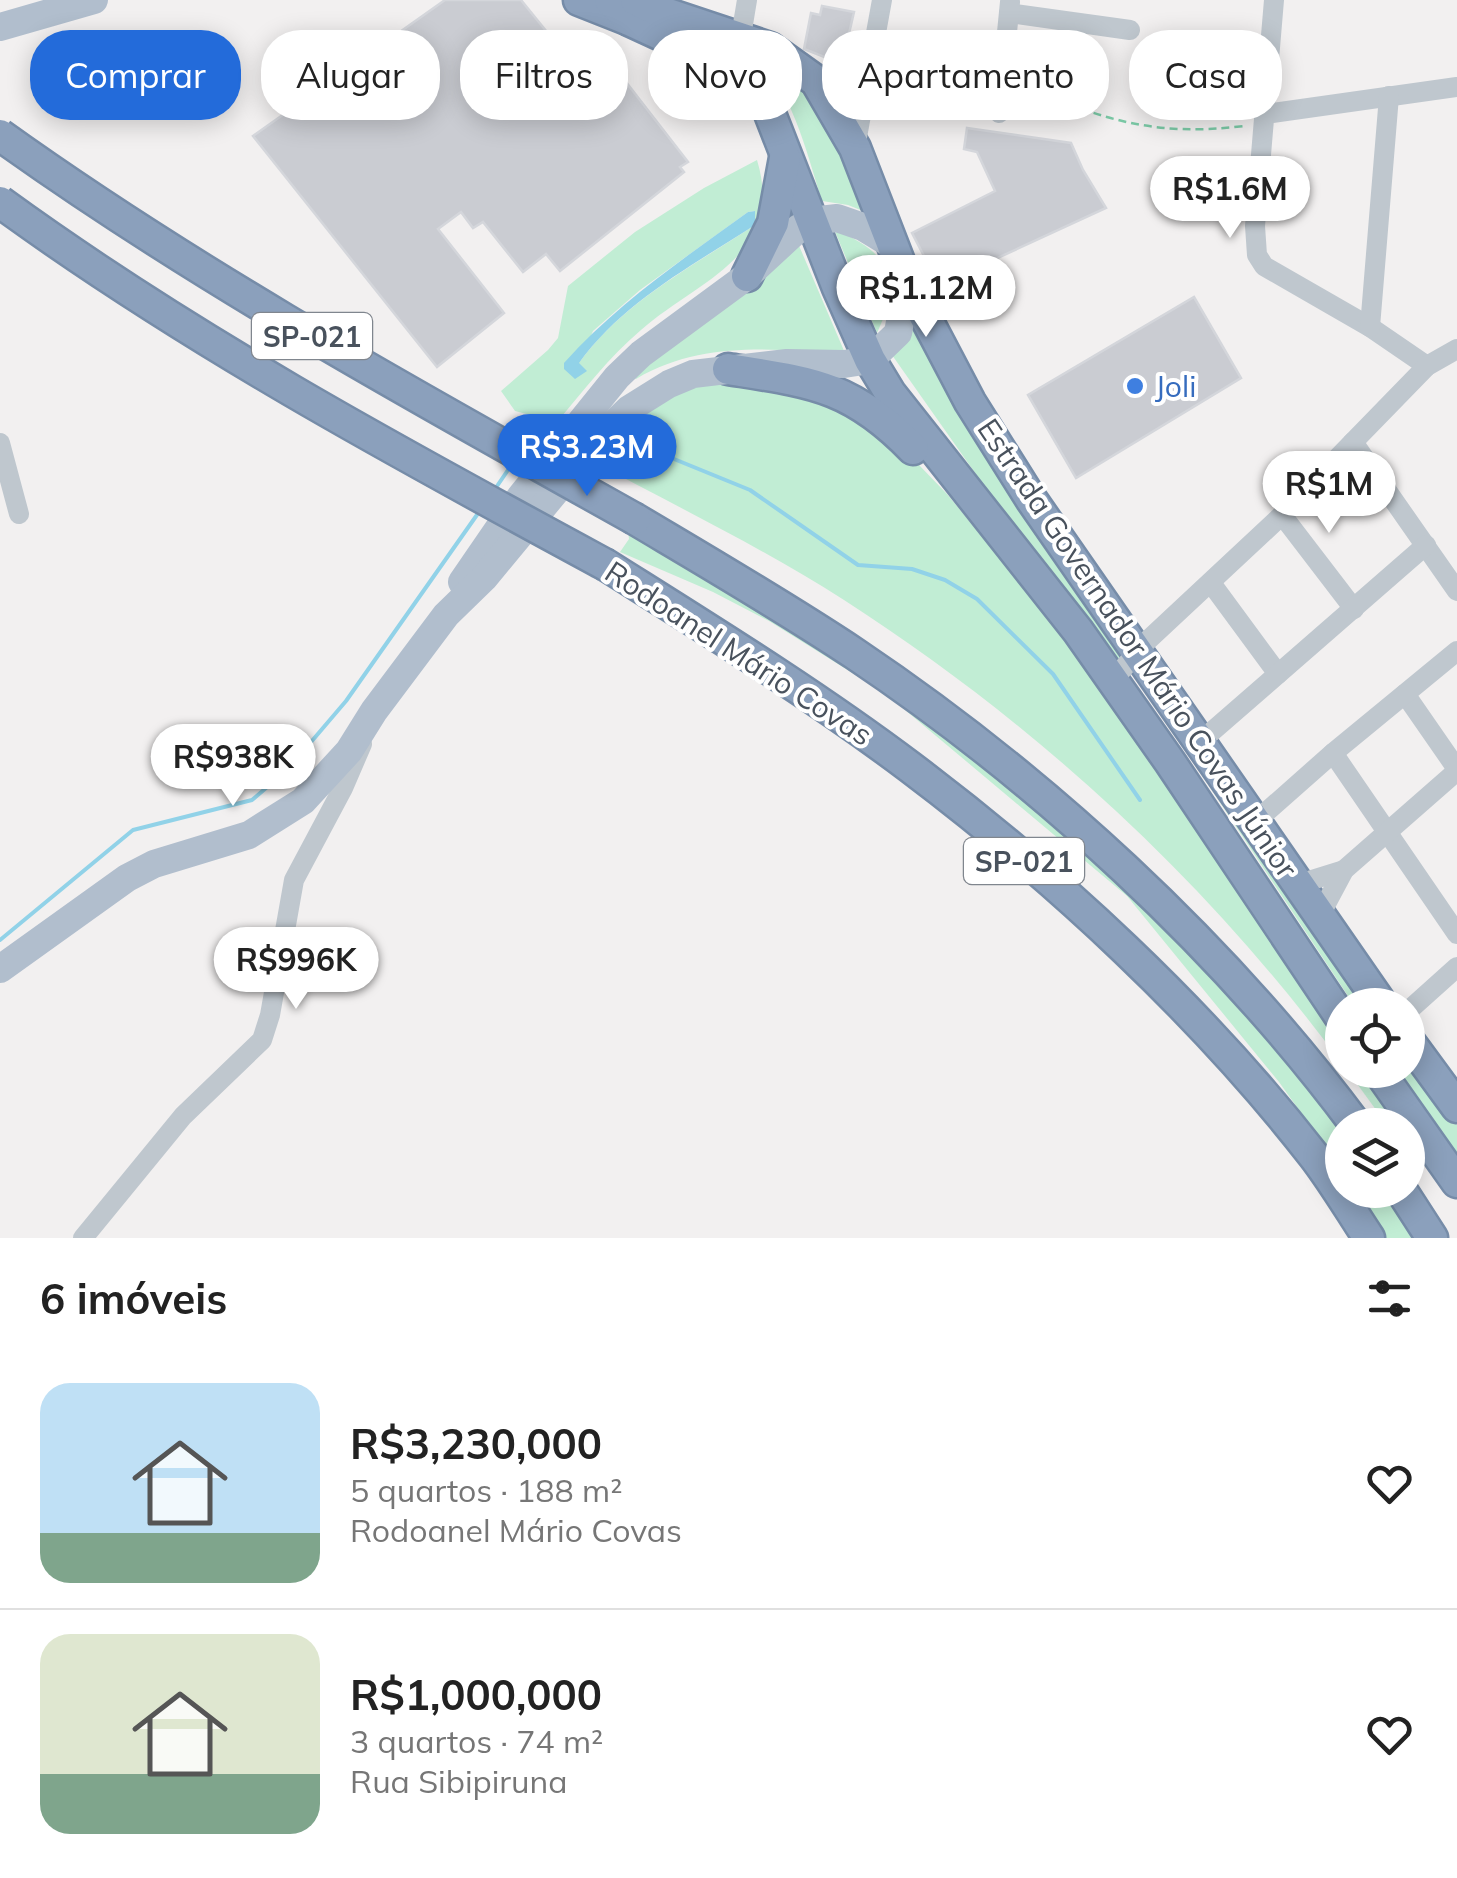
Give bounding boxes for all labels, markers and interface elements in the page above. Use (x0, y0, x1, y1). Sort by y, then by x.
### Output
chip: Comprar (30, 30, 241, 120)
chip: Alugar (261, 30, 440, 120)
chip: Filtros (460, 30, 628, 120)
chip: Novo (648, 30, 802, 120)
chip: Apartamento (822, 30, 1109, 120)
chip: Casa (1129, 30, 1282, 120)
pin: R$1.6M (1149, 156, 1311, 241)
text: R$1.6M (1172, 168, 1288, 208)
pin: R$1.12M (834, 255, 1018, 340)
text: R$1.12M (858, 267, 994, 307)
road number: SP-021 (252, 313, 372, 359)
place label: Joli (1155, 367, 1196, 405)
marker: Joli (1124, 375, 1146, 397)
street label: Estrada Governador Mário Covas Júnior (970, 411, 1306, 885)
pin: R$3.23M (495, 414, 679, 499)
text: R$3.23M (519, 426, 655, 466)
pin: R$1M (1270, 451, 1388, 536)
text: R$1M (1285, 463, 1373, 503)
street label: Rodoanel Mário Covas (598, 552, 880, 754)
pin: R$938K (152, 724, 314, 809)
text: R$938K (173, 736, 293, 776)
road number: SP-021 (964, 838, 1084, 884)
pin: R$996K (215, 927, 377, 1012)
text: R$996K (236, 939, 356, 979)
map controls (1325, 988, 1425, 1208)
button: locate (1325, 988, 1425, 1088)
button: layers (1325, 1108, 1425, 1208)
icon: filters (1362, 1271, 1417, 1326)
text: 6 imóveis (40, 1272, 227, 1325)
text: R$3,230,000 (350, 1417, 602, 1470)
icon: home (120, 1423, 240, 1543)
icon: heart (1362, 1456, 1417, 1511)
text: 5 quartos · 188 m² (350, 1470, 622, 1510)
text: Rodoanel Mário Covas (350, 1510, 682, 1550)
text: R$1,000,000 (350, 1668, 602, 1721)
icon: home (120, 1674, 240, 1794)
icon: heart (1362, 1707, 1417, 1762)
text: 3 quartos · 74 m² (350, 1721, 603, 1761)
text: Rua Sibipiruna (350, 1761, 567, 1801)

